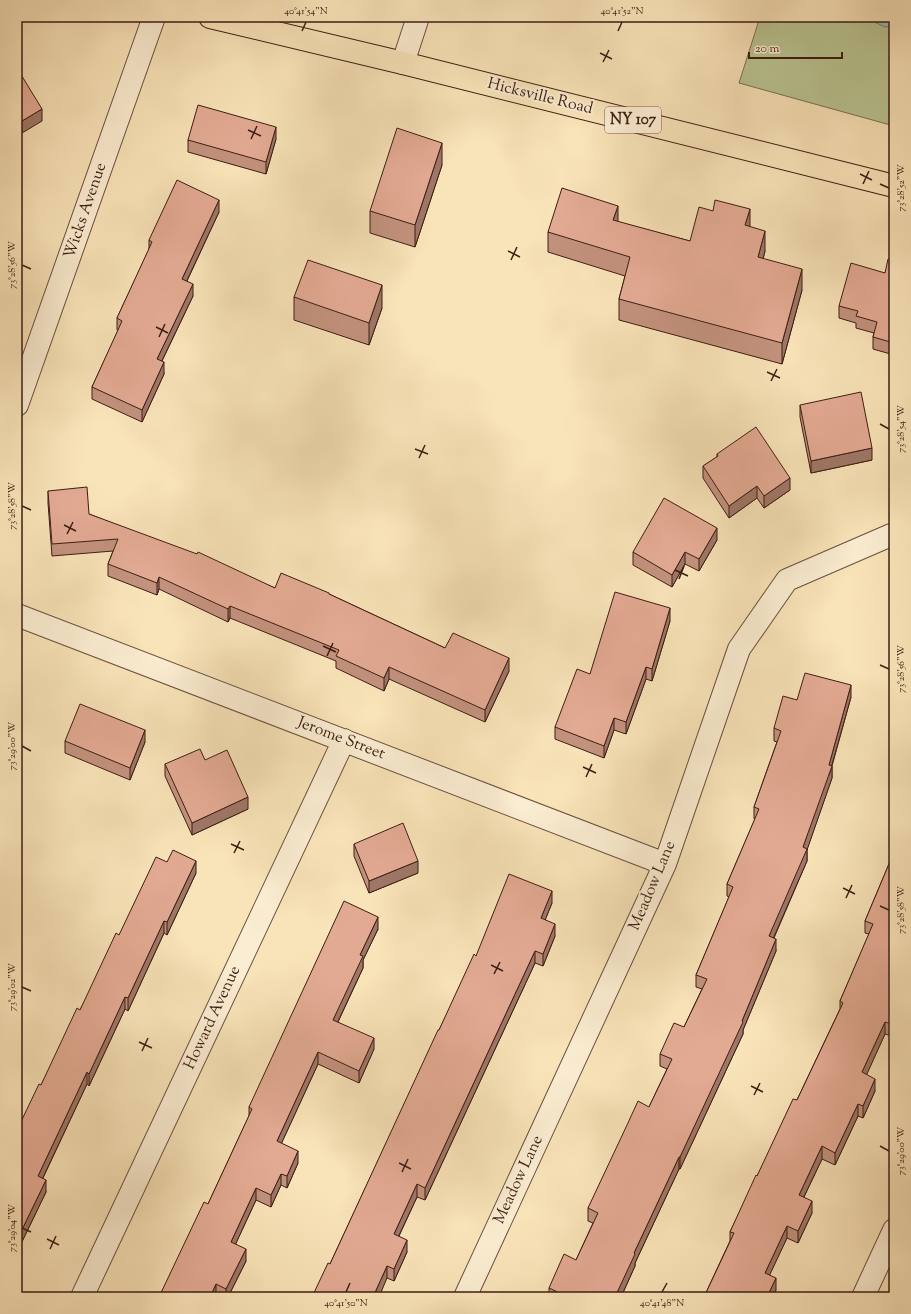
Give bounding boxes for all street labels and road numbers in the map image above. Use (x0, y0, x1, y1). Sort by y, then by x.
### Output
street label: Hicksville Road (485, 73, 595, 121)
road number: NY 107 (605, 107, 661, 133)
street label: Wicks Avenue (59, 160, 113, 262)
street label: Jerome Street (293, 711, 389, 766)
street label: Meadow Lane (624, 838, 682, 934)
street label: Howard Avenue (179, 962, 247, 1074)
street label: Meadow Lane (488, 1132, 550, 1228)

